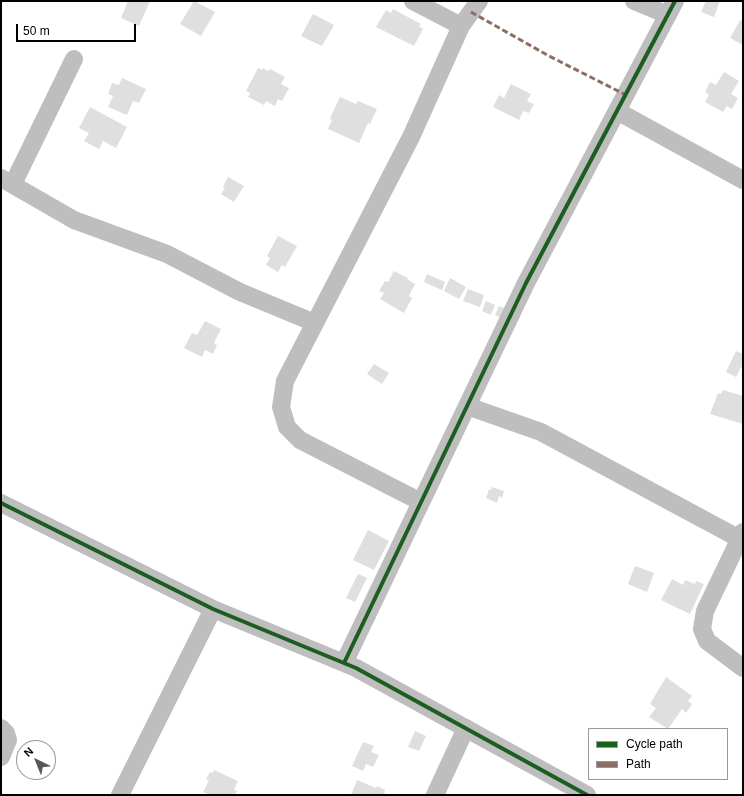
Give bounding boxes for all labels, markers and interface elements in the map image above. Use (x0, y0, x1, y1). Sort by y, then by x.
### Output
scale bar (18, 16, 138, 42)
text: 50 m (23, 24, 50, 38)
legend (588, 728, 728, 780)
text: Cycle path (626, 737, 683, 751)
north arrow (16, 740, 56, 780)
text: N (21, 745, 35, 759)
text: Path (626, 757, 651, 771)

